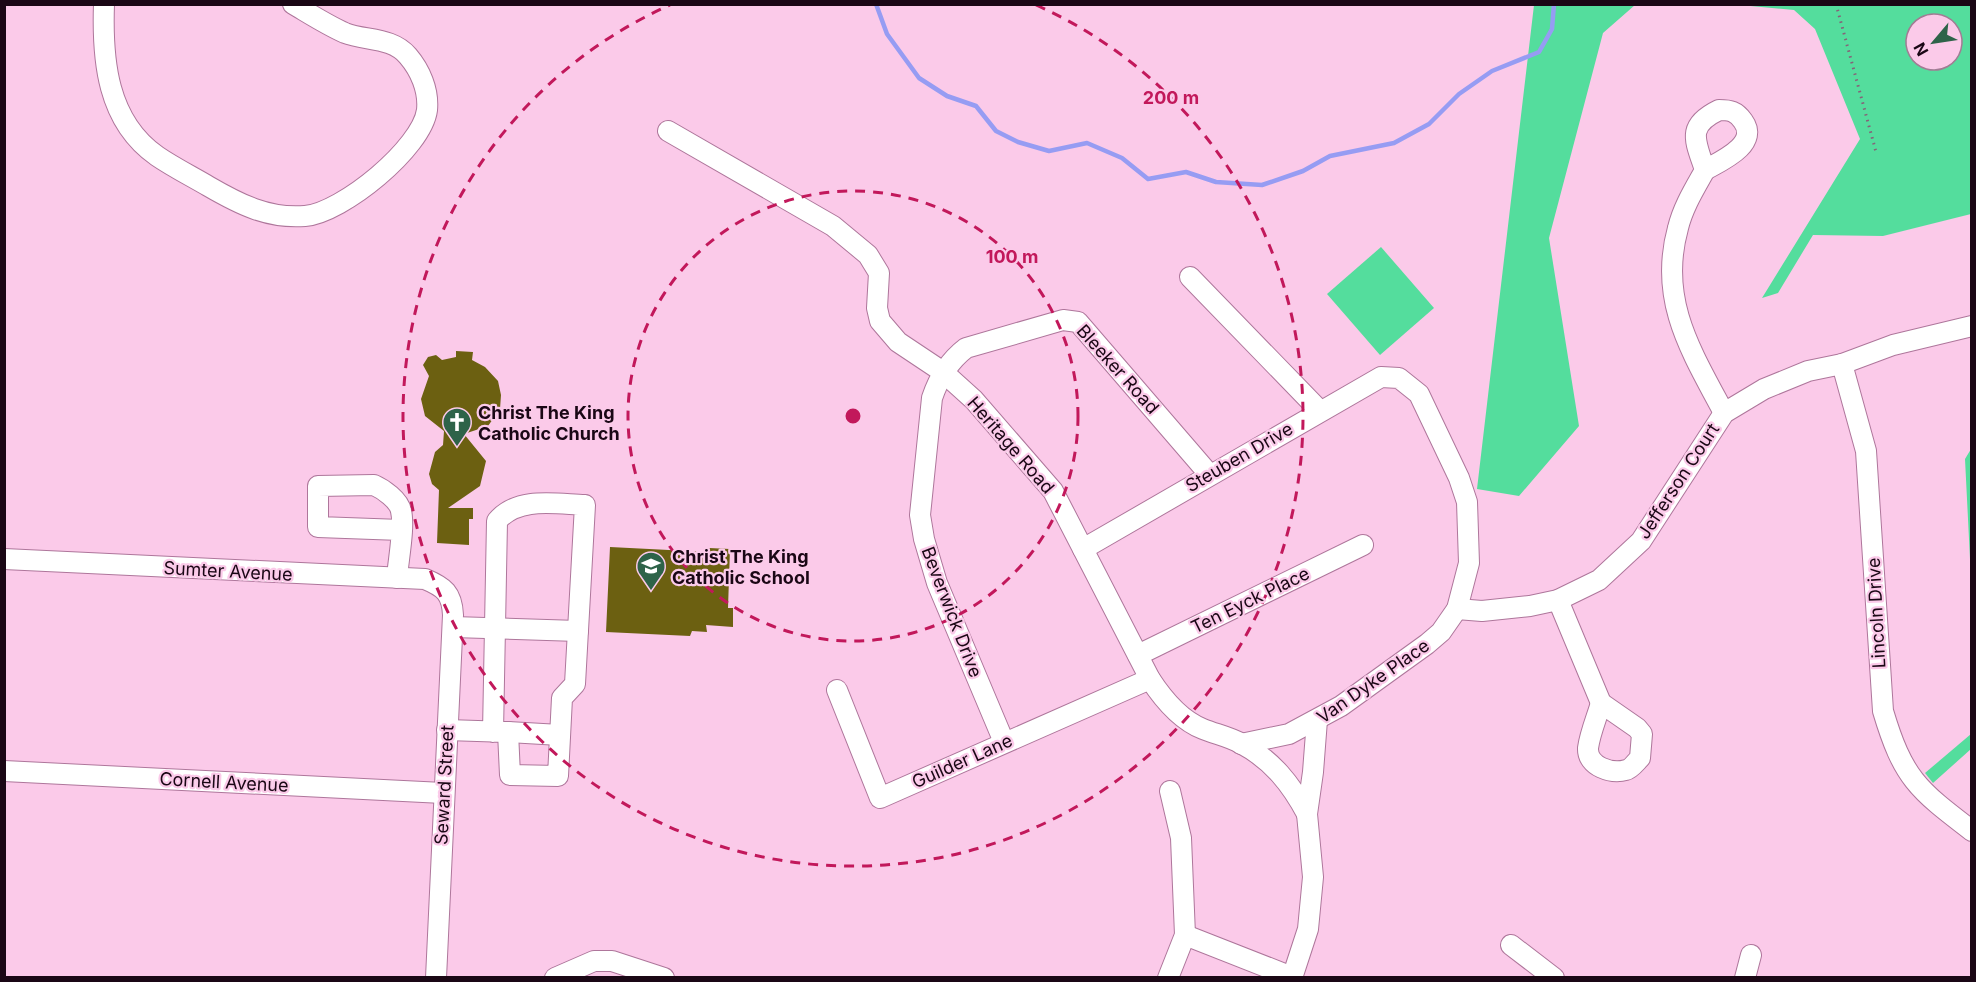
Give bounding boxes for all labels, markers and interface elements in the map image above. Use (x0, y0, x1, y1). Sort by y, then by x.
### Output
north arrow (1904, 12, 1964, 72)
text: N (1909, 39, 1933, 59)
text: 200 m (1143, 87, 1199, 108)
text: 100 m (986, 246, 1038, 267)
street label: Bleeker Road (1073, 320, 1163, 418)
street label: Heritage Road (963, 392, 1059, 498)
place label: Christ The King Catholic Church (478, 402, 620, 444)
church icon: Christ The King Catholic Church (441, 406, 473, 448)
centre of rings (843, 406, 863, 426)
street label: Steuben Drive (1182, 418, 1296, 496)
street label: Jefferson Court (1633, 419, 1723, 543)
street label: Beverwick Drive (917, 544, 987, 680)
place label: Christ The King Catholic School (672, 546, 810, 588)
school or university icon: Christ The King Catholic School (635, 550, 667, 592)
street label: Sumter Avenue (163, 557, 293, 585)
street label: Lincoln Drive (1863, 557, 1889, 669)
street label: Ten Eyck Place (1187, 562, 1313, 638)
street label: Van Dyke Place (1313, 634, 1433, 728)
street label: Seward Street (430, 724, 458, 845)
street label: Guilder Lane (909, 730, 1015, 792)
street label: Cornell Avenue (159, 768, 289, 796)

